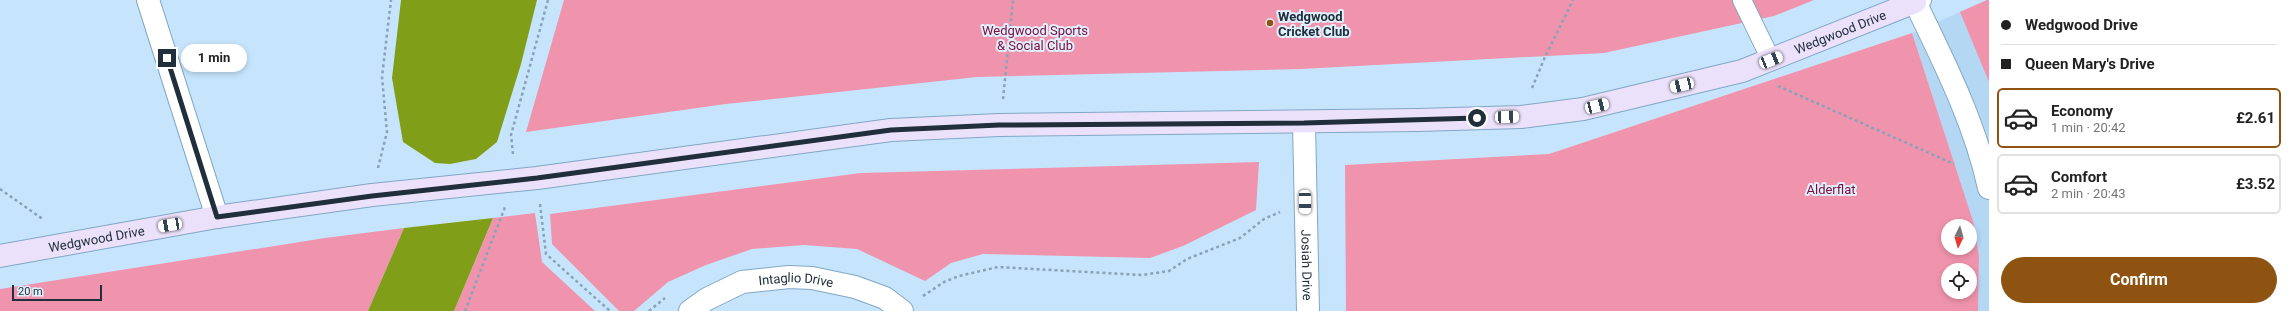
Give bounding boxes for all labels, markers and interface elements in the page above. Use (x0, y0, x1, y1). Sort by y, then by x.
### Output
street label: Wedgwood Drive (1792, 7, 1888, 57)
place label: Wedgwood Cricket Club (1278, 9, 1350, 39)
text: Wedgwood Drive (2025, 16, 2138, 34)
marker: Wedgwood Cricket Club (1265, 18, 1275, 28)
park label: Wedgwood Sports & Social Club (982, 23, 1088, 53)
callout: 1 min (181, 44, 247, 72)
route end (158, 49, 176, 67)
text: 1 min (198, 50, 230, 65)
car (1758, 50, 1784, 70)
text: Queen Mary's Drive (2025, 55, 2155, 73)
car (1669, 76, 1695, 94)
car (1584, 97, 1610, 115)
icon: car (2003, 100, 2039, 136)
text: Economy (2051, 102, 2113, 120)
route start (1468, 109, 1486, 127)
text: £2.61 (2236, 109, 2275, 127)
car (1495, 111, 1519, 123)
text: 1 min · 20:42 (2051, 120, 2126, 135)
icon: car (2003, 166, 2039, 202)
text: Comfort (2051, 168, 2107, 186)
text: £3.52 (2236, 175, 2275, 193)
park label: Alderflat (1807, 182, 1855, 197)
text: 2 min · 20:43 (2051, 186, 2126, 201)
car (1299, 190, 1311, 214)
car (157, 217, 183, 233)
north arrow (1941, 219, 1977, 255)
map controls (1941, 219, 1977, 299)
street label: Wedgwood Drive (47, 223, 146, 255)
street label: Josiah Drive (1299, 229, 1315, 301)
button: Confirm (2001, 257, 2277, 303)
button: locate (1941, 263, 1977, 299)
street label: Intaglio Drive (758, 269, 835, 290)
scale bar (12, 283, 102, 302)
text: 20 m (18, 285, 43, 298)

